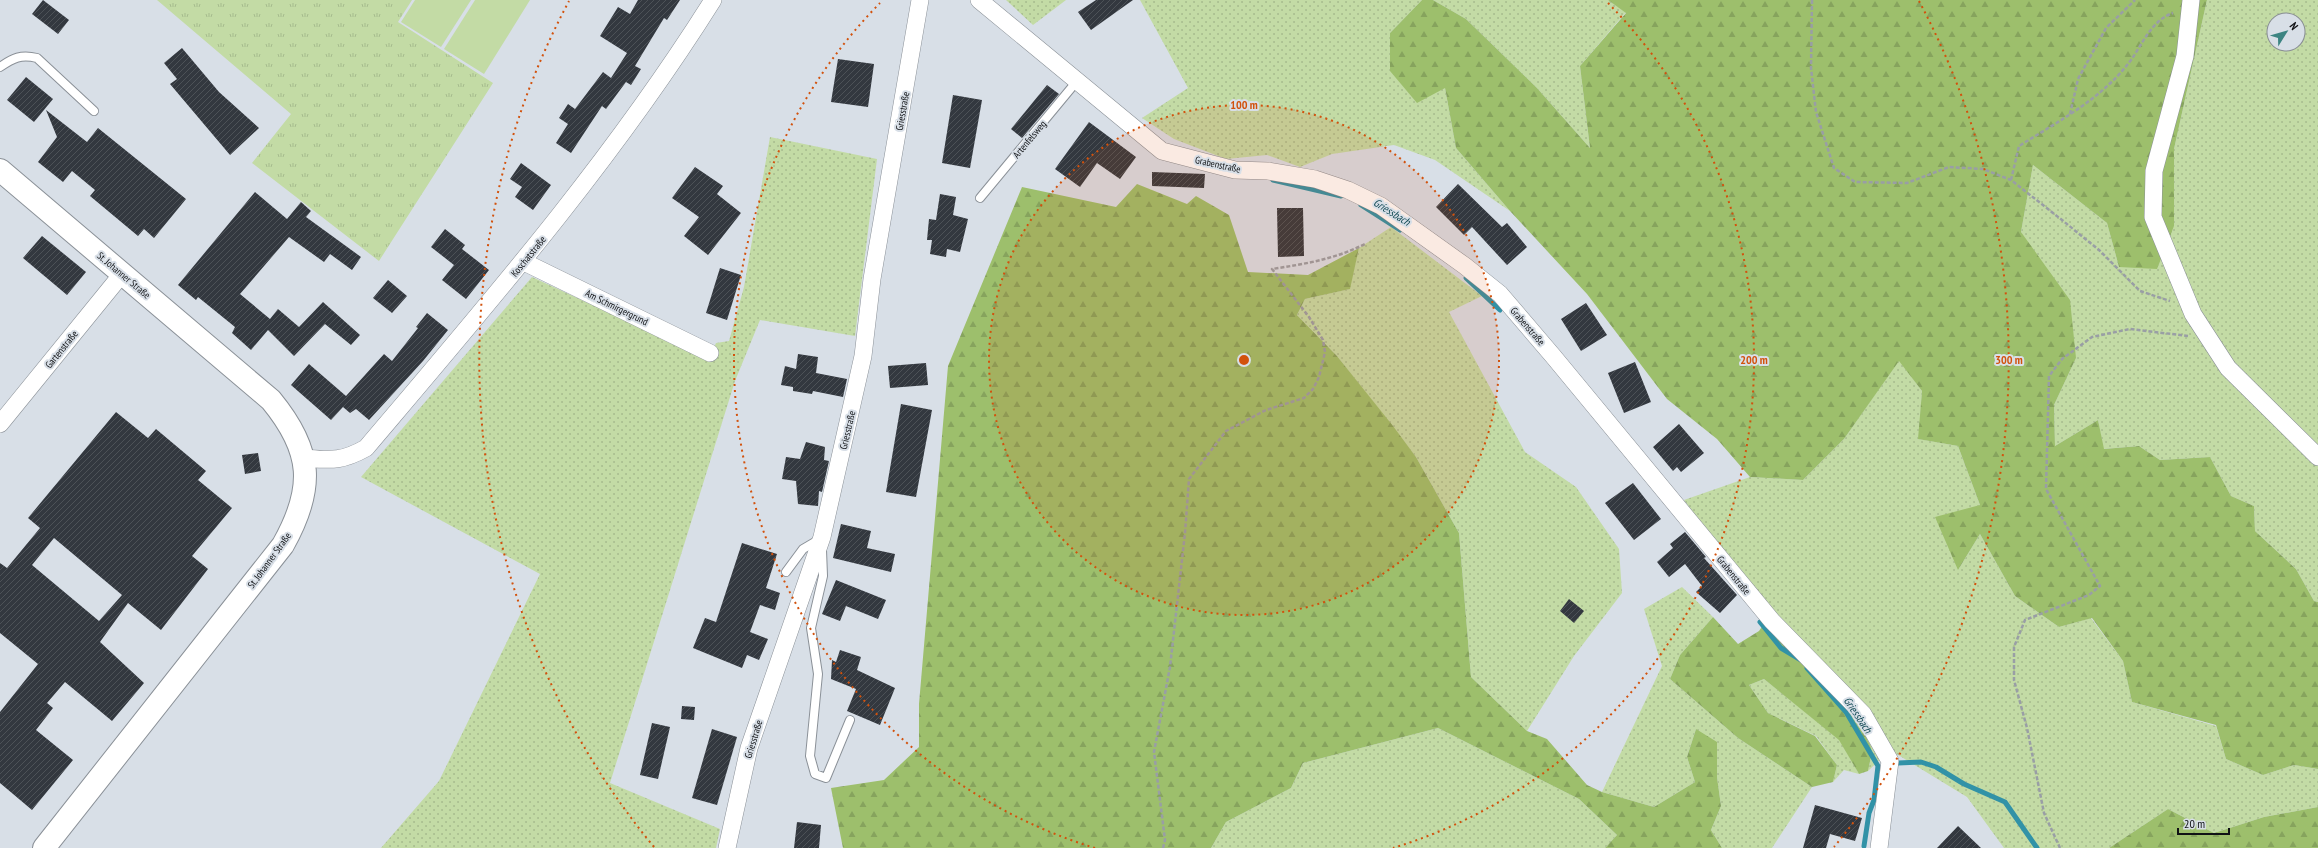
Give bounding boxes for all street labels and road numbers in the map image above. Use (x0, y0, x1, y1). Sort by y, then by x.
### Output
street label: Griesstraße (893, 91, 912, 132)
street label: Artenfelsweg (1010, 118, 1049, 161)
street label: Grabenstraße (1194, 153, 1242, 176)
street label: Koschatstraße (508, 233, 549, 279)
street label: St. Johanner Straße (94, 249, 153, 302)
street label: Am Schmirgergrund (583, 287, 650, 328)
street label: Grabenstraße (1507, 305, 1548, 348)
street label: Gartenstraße (42, 328, 81, 371)
street label: Griesstraße (837, 410, 858, 451)
street label: St. Johanner Straße (245, 530, 294, 591)
street label: Grabenstraße (1714, 553, 1753, 597)
street label: Griesstraße (742, 718, 765, 760)

